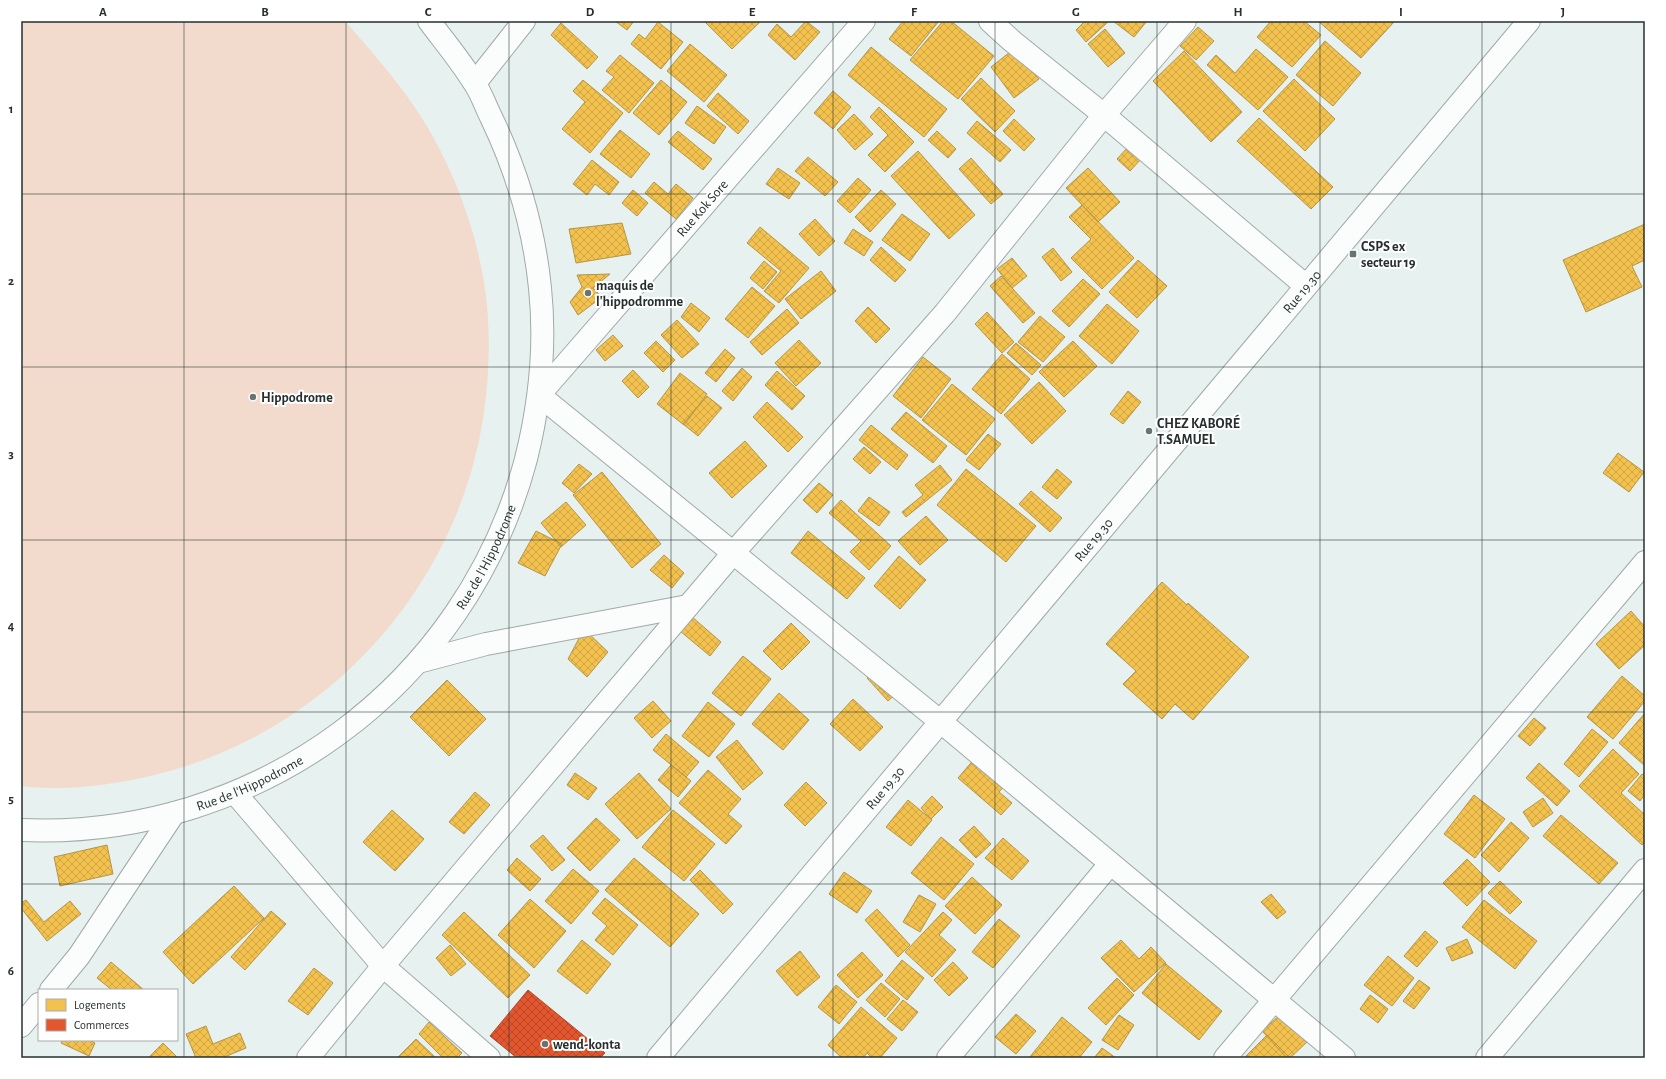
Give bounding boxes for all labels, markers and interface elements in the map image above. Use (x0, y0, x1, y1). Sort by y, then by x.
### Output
text: A (99, 6, 107, 19)
text: B (261, 6, 269, 19)
text: C (425, 6, 432, 19)
text: D (586, 6, 595, 19)
text: E (749, 6, 756, 19)
text: F (911, 6, 918, 19)
text: G (1072, 6, 1080, 19)
text: H (1233, 6, 1243, 19)
text: I (1399, 6, 1403, 19)
text: J (1561, 6, 1565, 19)
text: 1 (9, 103, 13, 116)
street label: Rue Kok Sore (674, 178, 731, 240)
place label: CSPS ex secteur 19 (1361, 240, 1416, 270)
marker: CSPS ex secteur 19 (1348, 249, 1358, 259)
street label: Rue 19.30 (1281, 268, 1324, 316)
text: 2 (8, 275, 14, 288)
place label: maquis de l'hippodromme (596, 279, 684, 309)
marker: maquis de l'hippodromme (583, 288, 593, 298)
place label: Hippodrome (261, 391, 333, 405)
marker: Hippodrome (248, 392, 258, 402)
place label: CHEZ KABORÉ T.SAMUEL (1157, 414, 1240, 447)
marker: CHEZ KABORÉ T.SAMUEL (1144, 426, 1154, 436)
text: 3 (8, 448, 14, 461)
street label: Rue de l'Hippodrome (454, 503, 519, 612)
street label: Rue 19.30 (1072, 516, 1116, 564)
text: 4 (8, 620, 15, 633)
street label: Rue de l'Hippodrome (195, 753, 306, 814)
street label: Rue 19.30 (864, 764, 908, 812)
text: 5 (8, 793, 14, 806)
text: 6 (8, 965, 14, 978)
legend (38, 989, 178, 1041)
text: Logements (74, 999, 126, 1011)
text: Commerces (74, 1019, 129, 1031)
place label: wend-konta (553, 1038, 621, 1052)
marker: wend-konta (540, 1039, 550, 1049)

